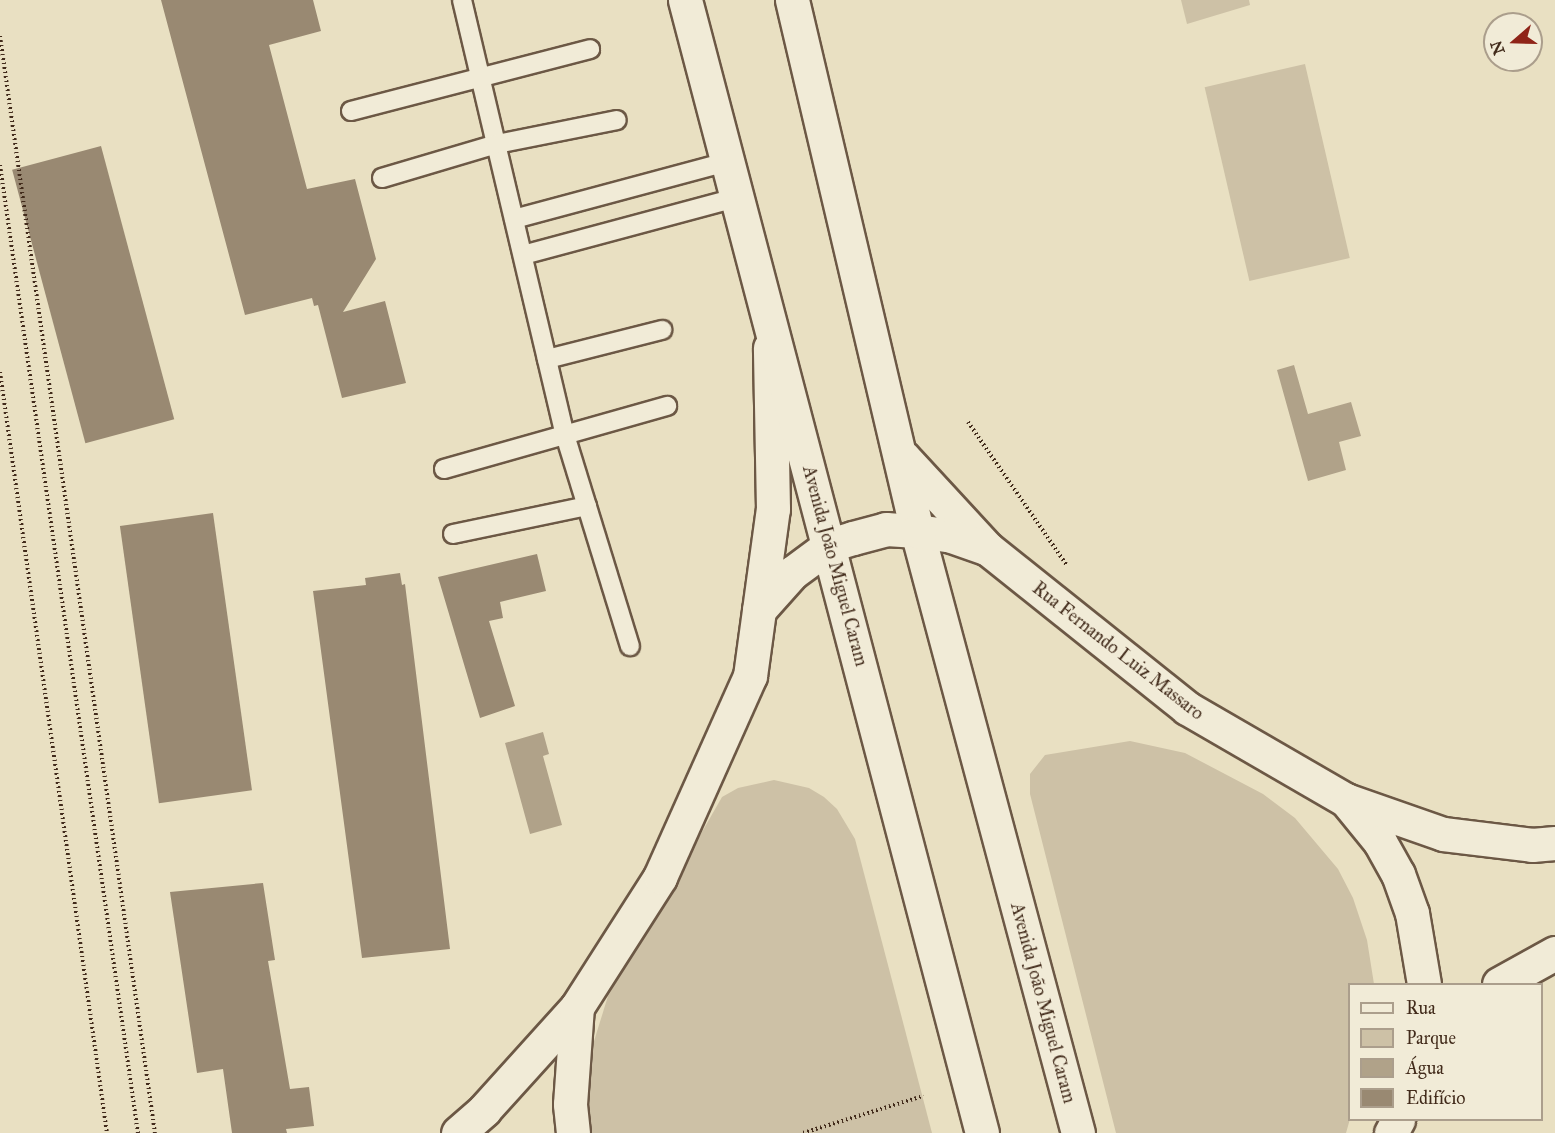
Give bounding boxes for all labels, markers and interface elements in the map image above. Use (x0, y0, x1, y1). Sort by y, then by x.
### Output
north arrow (1483, 12, 1543, 72)
text: N (1486, 38, 1509, 57)
street label: Avenida João Miguel Caram (798, 463, 872, 669)
street label: Rua Fernando Luiz Massaro (1028, 577, 1208, 725)
street label: Avenida João Miguel Caram (1006, 900, 1080, 1106)
legend (1348, 983, 1543, 1121)
text: Rua (1406, 997, 1436, 1019)
text: Parque (1406, 1027, 1456, 1049)
text: Água (1406, 1057, 1444, 1079)
text: Edifício (1406, 1087, 1465, 1109)

